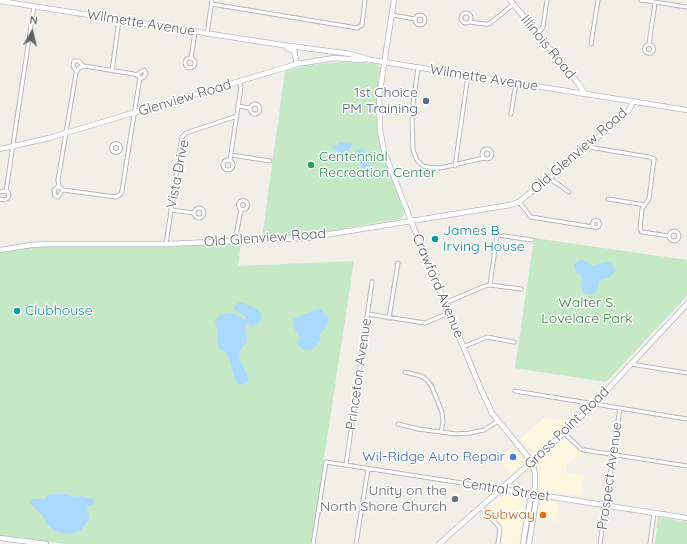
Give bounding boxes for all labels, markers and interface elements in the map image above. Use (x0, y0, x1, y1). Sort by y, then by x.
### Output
street label: Wilmette Avenue (86, 6, 196, 40)
north arrow (12, 12, 52, 52)
street label: Illinois Road (517, 12, 579, 82)
text: N (29, 13, 39, 28)
street label: Wilmette Avenue (429, 61, 539, 95)
street label: Glenview Road (137, 76, 233, 120)
place label: 1st Choice PM Training (342, 85, 418, 118)
marker: 1st Choice PM Training (421, 96, 431, 106)
street label: Old Glenview Road (527, 105, 631, 197)
street label: Vista Drive (163, 138, 193, 210)
place label: Centennial Recreation Center (319, 149, 436, 182)
marker: Centennial Recreation Center (306, 160, 316, 170)
place label: James B. Irving House (443, 223, 525, 256)
street label: Old Glenview Road (203, 225, 327, 251)
street label: Crawford Avenue (408, 231, 468, 341)
marker: James B. Irving House (430, 234, 440, 244)
park label: Walter S. Lovelace Park (541, 295, 633, 328)
place label: Clubhouse (25, 303, 93, 319)
marker: Clubhouse (12, 306, 22, 316)
street label: Princeton Avenue (343, 317, 375, 431)
street label: Gross Point Road (521, 383, 613, 473)
street label: Prospect Avenue (594, 421, 626, 531)
place label: Wil-Ridge Auto Repair (362, 449, 505, 465)
marker: Wil-Ridge Auto Repair (508, 452, 518, 462)
street label: Central Street (461, 475, 551, 505)
place label: Unity on the North Shore Church (320, 483, 447, 516)
marker: Unity on the North Shore Church (450, 494, 460, 504)
place label: Subway (484, 507, 535, 523)
marker: Subway (538, 510, 548, 520)

